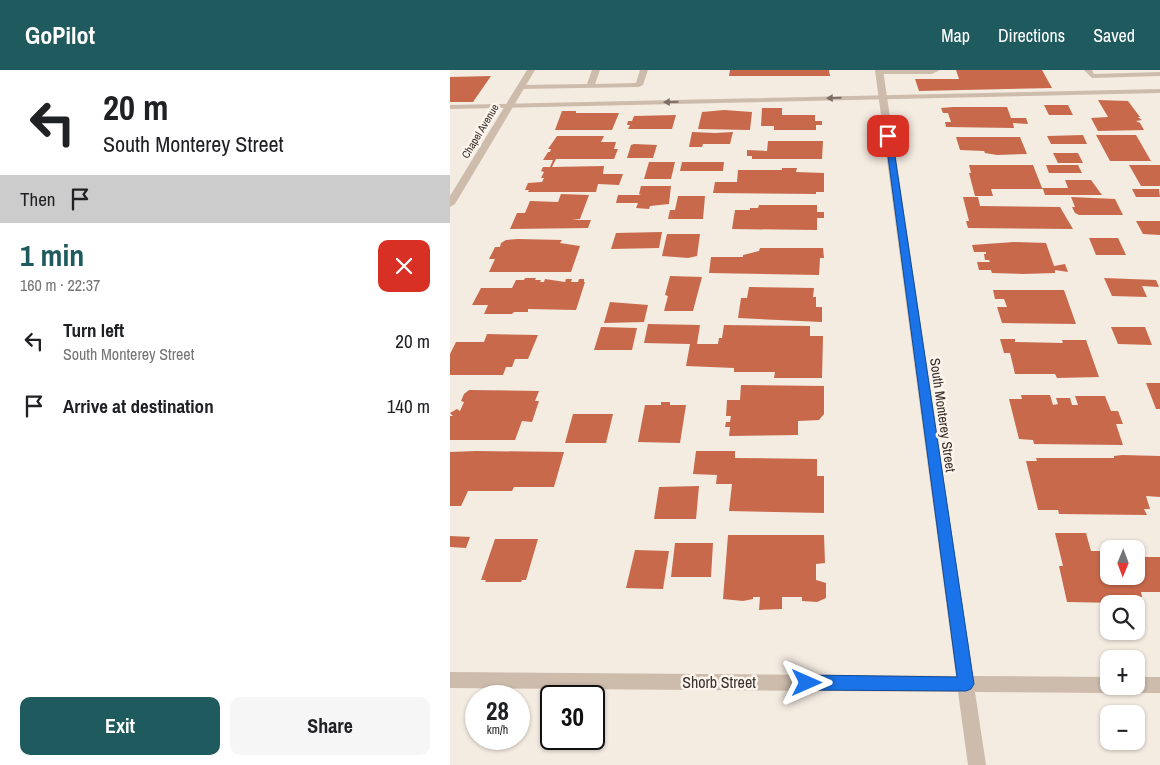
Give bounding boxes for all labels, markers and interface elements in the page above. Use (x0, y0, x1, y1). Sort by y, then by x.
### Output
text: GoPilot (25, 19, 95, 51)
text: Map (941, 23, 970, 48)
text: Directions (998, 23, 1065, 48)
text: Saved (1093, 23, 1135, 48)
text: 20 m (103, 84, 168, 131)
icon: left (20, 90, 85, 155)
one-way arrow (826, 95, 842, 103)
one-way arrow (663, 99, 679, 107)
street label: Chapel Avenue (458, 101, 502, 161)
pin (867, 115, 909, 157)
icon: arrive (874, 122, 902, 150)
text: South Monterey Street (103, 129, 284, 159)
icon: arrive (66, 185, 94, 213)
text: Then (20, 186, 56, 212)
text: 1 min (20, 235, 84, 275)
button: close (378, 240, 430, 292)
text: 160 m · 22:37 (20, 274, 100, 296)
text: Turn left (63, 317, 124, 343)
icon: left (20, 327, 48, 355)
text: 20 m (395, 328, 430, 354)
text: South Monterey Street (63, 343, 194, 365)
street label: South Monterey Street (926, 357, 960, 473)
icon: arrive (20, 392, 48, 420)
text: Arrive at destination (63, 393, 214, 419)
text: 140 m (387, 393, 430, 419)
north arrow (1100, 540, 1145, 585)
map controls (1100, 540, 1145, 750)
button: search (1100, 595, 1145, 640)
button: + (1100, 650, 1145, 695)
position arrow (780, 656, 832, 708)
street label: Shorb Street (682, 671, 756, 693)
speed limit sign: 30 (540, 685, 605, 750)
text: 28 (486, 694, 509, 728)
button: Exit (20, 697, 220, 755)
button: Share (230, 697, 430, 755)
button: − (1100, 705, 1145, 750)
text: km/h (487, 722, 508, 738)

